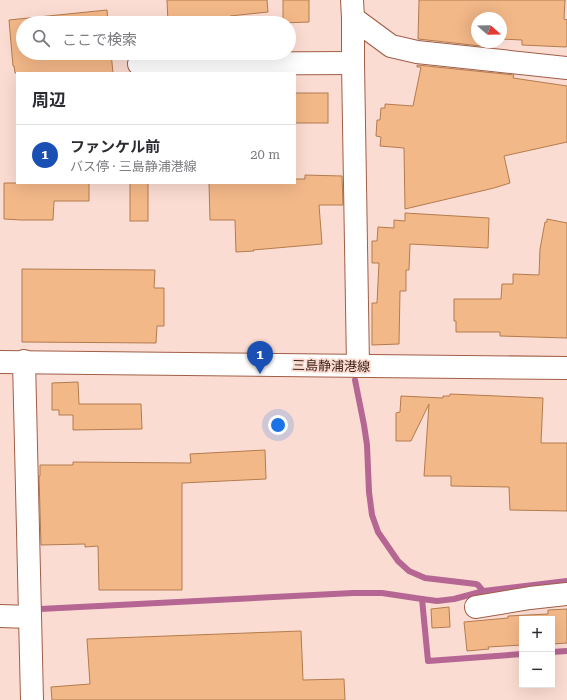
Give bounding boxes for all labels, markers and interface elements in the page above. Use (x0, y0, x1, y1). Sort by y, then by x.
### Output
north arrow (471, 12, 507, 48)
search box (16, 16, 296, 60)
icon: search (30, 27, 52, 49)
text: ここで検索 (62, 31, 137, 49)
text: 周辺 (32, 90, 66, 110)
text: ファンケル前 (70, 138, 160, 156)
text: 1 (41, 147, 49, 162)
text: 20 m (250, 147, 280, 162)
text: バス停 · 三島静浦港線 (70, 159, 197, 174)
pin: 1 (247, 341, 273, 374)
street label: 三島静浦港線 (292, 358, 370, 374)
your location (268, 415, 288, 435)
map controls (519, 616, 555, 688)
button: + (519, 616, 555, 652)
button: − (519, 652, 555, 688)

